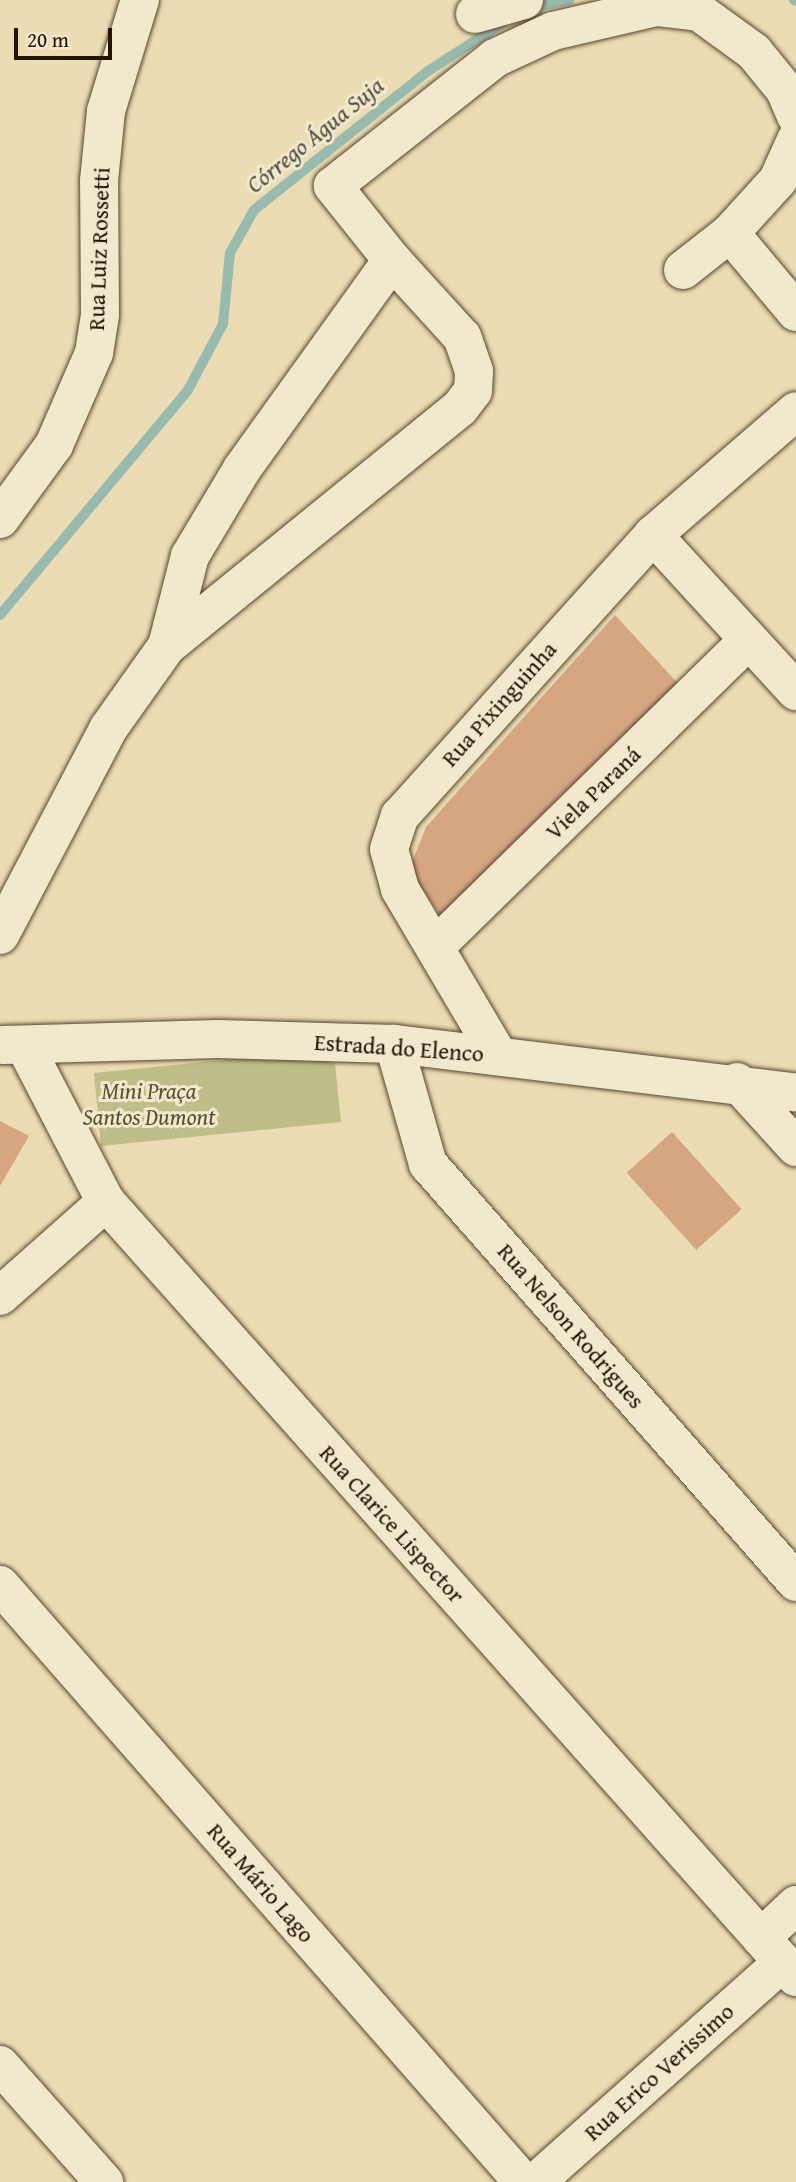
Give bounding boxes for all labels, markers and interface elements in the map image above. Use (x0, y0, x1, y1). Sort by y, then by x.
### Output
scale bar (18, 14, 116, 58)
text: 20 m (27, 24, 69, 55)
water label: Córrego Água Suja (241, 71, 389, 199)
street label: Rua Luiz Rossetti (82, 167, 116, 331)
street label: Rua Pixinguinha (436, 636, 562, 772)
street label: Viela Paraná (540, 741, 646, 845)
street label: Estrada do Elenco (313, 1028, 485, 1068)
park label: Mini Praça Santos Dumont (82, 1077, 216, 1131)
street label: Rua Nelson Rodrigues (492, 1238, 650, 1414)
street label: Rua Clarice Lispector (314, 1439, 470, 1609)
street label: Rua Mário Lago (202, 1818, 320, 1948)
street label: Rua Erico Verissimo (578, 1998, 740, 2146)

